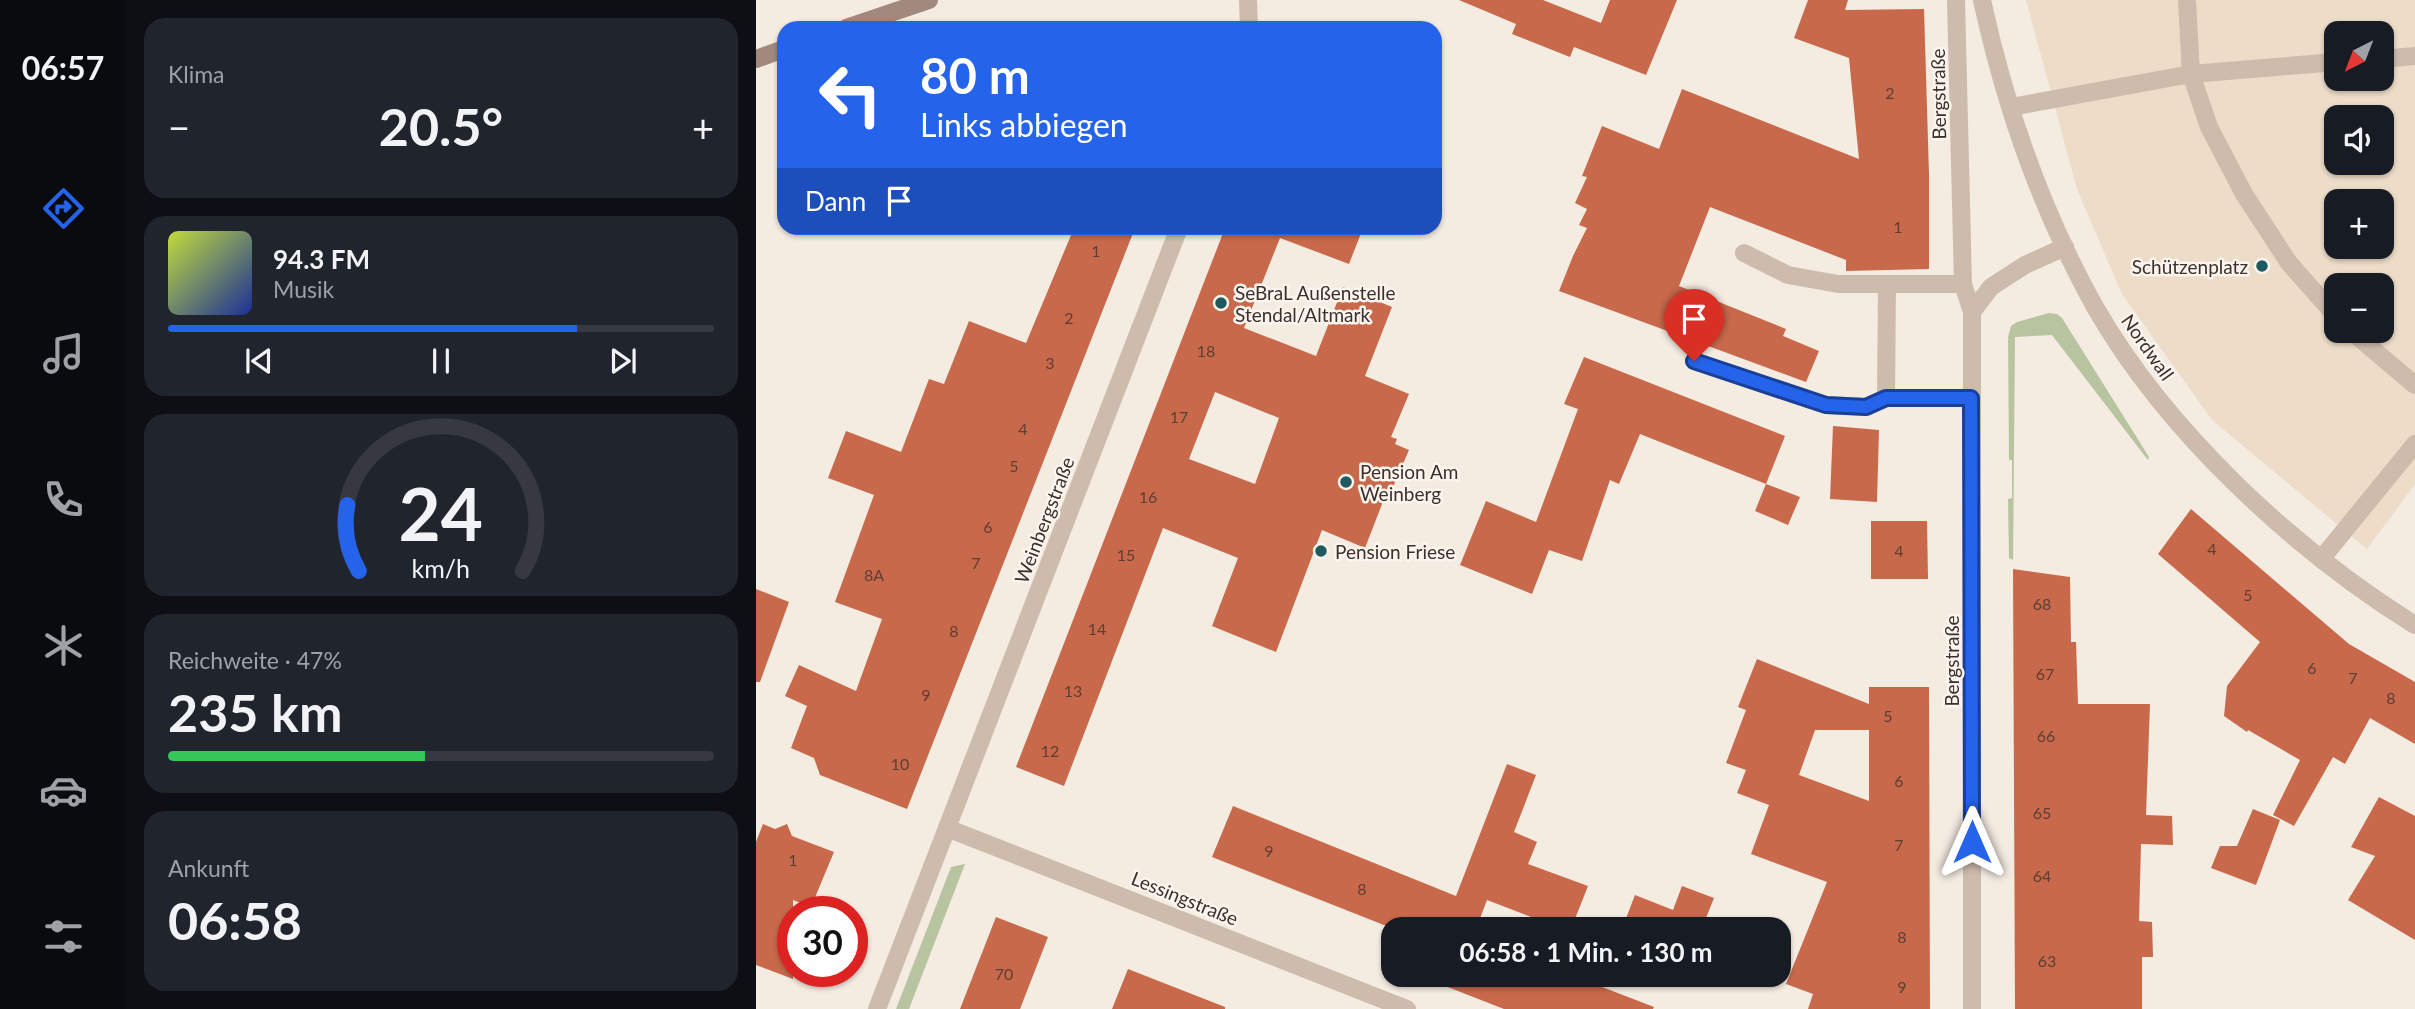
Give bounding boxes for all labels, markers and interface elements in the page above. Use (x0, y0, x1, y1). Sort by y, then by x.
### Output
north arrow (2324, 21, 2394, 91)
map controls (2324, 21, 2394, 343)
text: 80 m (920, 46, 1030, 104)
text: 06:57 (22, 48, 104, 87)
street label: Bergstraße (1926, 48, 1950, 140)
icon: left (805, 49, 896, 140)
text: Klima (168, 60, 225, 88)
house number: 2 (1885, 83, 1895, 102)
text: 20.5° (379, 95, 503, 157)
text: − (168, 104, 190, 150)
text: + (692, 104, 714, 150)
text: Links abbiegen (920, 105, 1128, 144)
button: sound (2324, 105, 2394, 175)
icon: arrive (880, 182, 918, 220)
icon: directions (39, 184, 88, 233)
text: Dann (805, 185, 866, 217)
button: + (2324, 189, 2394, 259)
house number: 1 (1893, 217, 1903, 236)
house number: 1 (1091, 241, 1101, 260)
text: 94.3 FM (273, 243, 370, 275)
place label: Schützenplatz (2132, 255, 2248, 278)
marker: Schützenplatz (2254, 258, 2270, 274)
button: − (2324, 273, 2394, 343)
text: Musik (273, 275, 334, 303)
place label: SeBraL Außenstelle Stendal/Altmark (1235, 281, 1395, 326)
pin (1664, 289, 1724, 361)
marker: SeBraL Außenstelle Stendal/Altmark (1213, 295, 1229, 311)
icon: arrive (1675, 300, 1713, 338)
house number: 2 (1064, 308, 1074, 327)
street label: Nordwall (2117, 310, 2179, 384)
icon: music (39, 329, 88, 378)
house number: 18 (1197, 341, 1215, 360)
icon: previous (240, 342, 278, 380)
icon: pause (422, 342, 460, 380)
icon: next (604, 342, 642, 380)
house number: 3 (1045, 353, 1055, 372)
house number: 17 (1170, 407, 1188, 426)
house number: 4 (1018, 419, 1028, 438)
street label: Weinbergstraße (1009, 454, 1079, 586)
house number: 5 (1009, 456, 1019, 475)
place label: Pension Am Weinberg (1360, 460, 1458, 505)
text: 24 (399, 469, 483, 557)
marker: Pension Am Weinberg (1338, 474, 1354, 490)
icon: phone (39, 475, 88, 524)
house number: 16 (1139, 487, 1157, 506)
house number: 6 (983, 517, 993, 536)
house number: 4 (2207, 539, 2217, 558)
place label: Pension Friese (1335, 540, 1455, 563)
house number: 4 (1894, 541, 1904, 560)
marker: Pension Friese (1313, 543, 1329, 559)
house number: 15 (1117, 545, 1135, 564)
text: km/h (412, 552, 470, 582)
house number: 7 (971, 553, 981, 572)
house number: 8A (864, 565, 884, 584)
house number: 5 (2243, 585, 2253, 604)
house number: 68 (2033, 594, 2051, 613)
street label: Bergstraße (1940, 615, 1963, 707)
house number: 14 (1088, 619, 1106, 638)
icon: climate (39, 621, 88, 670)
house number: 8 (949, 621, 959, 640)
text: Reichweite · 47% (168, 646, 342, 674)
house number: 6 (2307, 658, 2317, 677)
house number: 67 (2036, 664, 2054, 683)
house number: 7 (2348, 668, 2358, 687)
text: 235 km (168, 681, 342, 743)
house number: 13 (1064, 681, 1082, 700)
house number: 9 (921, 685, 931, 704)
house number: 8 (2386, 688, 2396, 707)
house number: 5 (1883, 706, 1893, 725)
house number: 66 (2037, 726, 2055, 745)
house number: 12 (1041, 741, 1059, 760)
house number: 10 (891, 754, 909, 773)
icon: car (39, 766, 88, 815)
house number: 6 (1894, 771, 1904, 790)
house number: 65 (2033, 803, 2051, 822)
position arrow (1935, 805, 2009, 879)
house number: 7 (1894, 835, 1904, 854)
house number: 9 (1264, 841, 1274, 860)
house number: 1 (788, 850, 798, 869)
text: Ankunft (168, 854, 249, 882)
street label: Lessingstraße (1128, 866, 1242, 930)
house number: 64 (2033, 866, 2051, 885)
house number: 8 (1357, 879, 1367, 898)
text: 06:58 (168, 889, 302, 951)
speed limit sign: 30 (777, 896, 868, 987)
icon: filters (39, 912, 88, 961)
house number: 8 (1897, 927, 1907, 946)
text: 06:58 · 1 Min. · 130 m (1459, 936, 1713, 968)
house number: 63 (2038, 951, 2056, 970)
house number: 70 (995, 964, 1013, 983)
house number: 9 (1897, 977, 1907, 996)

